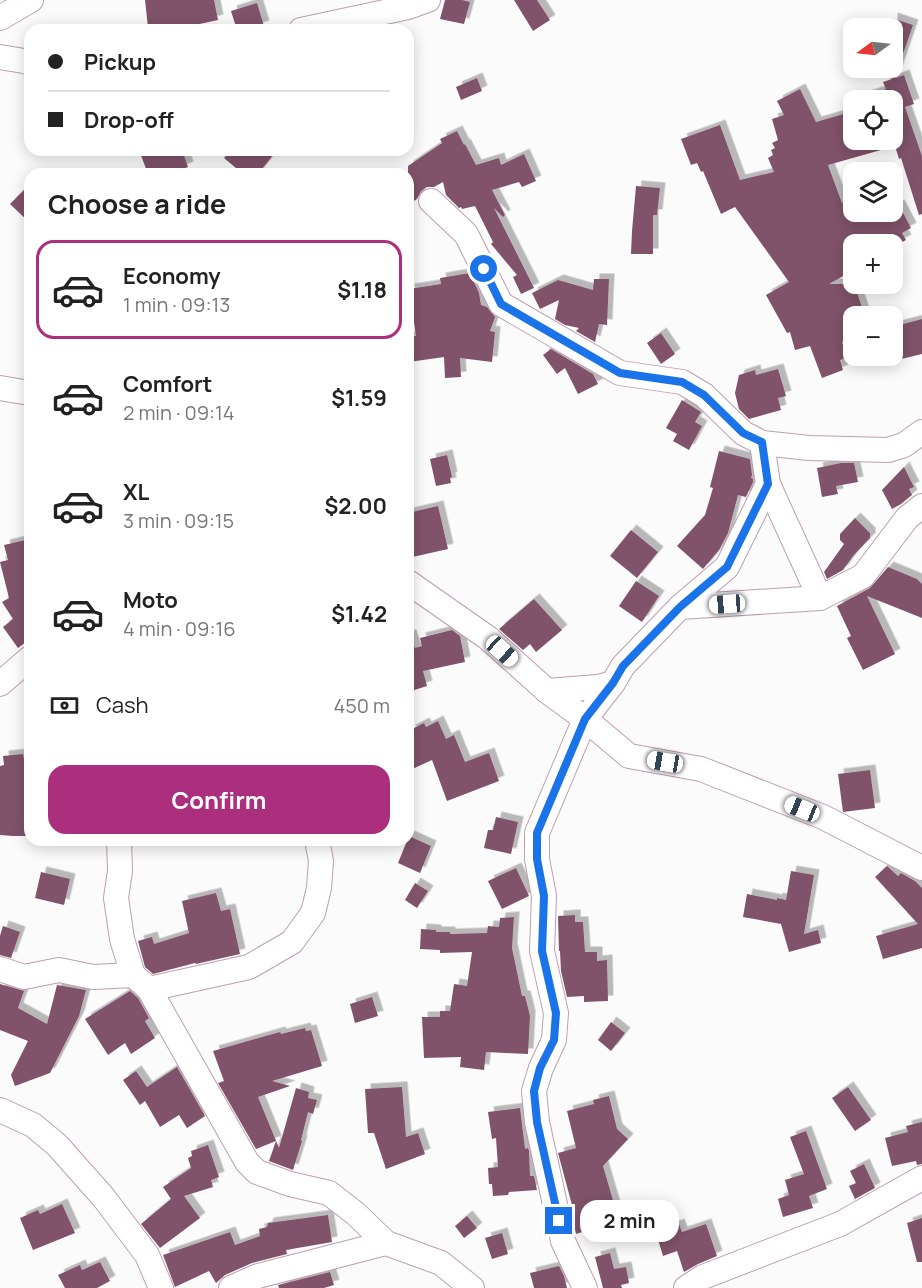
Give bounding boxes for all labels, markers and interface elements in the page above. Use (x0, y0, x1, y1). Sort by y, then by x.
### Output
north arrow (843, 18, 903, 78)
map controls (843, 18, 903, 366)
text: Pickup (84, 47, 156, 77)
button: locate (843, 90, 903, 150)
text: Drop-off (84, 105, 174, 135)
button: layers (843, 162, 903, 222)
text: Choose a ride (48, 185, 226, 222)
button: + (843, 234, 903, 294)
route start (470, 255, 497, 282)
text: Economy (123, 261, 221, 291)
icon: car (51, 263, 105, 317)
text: $1.18 (337, 275, 387, 305)
text: 1 min · 09:13 (123, 291, 230, 318)
button: − (843, 306, 903, 366)
text: Comfort (123, 369, 212, 399)
icon: car (51, 371, 105, 425)
text: $1.59 (331, 383, 387, 413)
text: 2 min · 09:14 (123, 399, 235, 426)
text: XL (123, 477, 149, 507)
icon: car (51, 479, 105, 533)
text: $2.00 (324, 491, 387, 521)
text: 3 min · 09:15 (123, 507, 234, 534)
text: Moto (123, 585, 178, 615)
icon: car (51, 587, 105, 641)
car (708, 594, 746, 614)
text: $1.42 (331, 599, 387, 629)
text: 4 min · 09:16 (123, 615, 236, 642)
car (483, 632, 521, 670)
icon: cash (48, 689, 81, 722)
text: Cash (96, 690, 149, 720)
text: 450 m (334, 692, 390, 719)
car (646, 750, 684, 774)
button: Confirm (48, 765, 390, 834)
car (782, 794, 822, 824)
callout: 2 min (580, 1200, 679, 1242)
route end (545, 1207, 572, 1234)
text: 2 min (603, 1207, 656, 1234)

